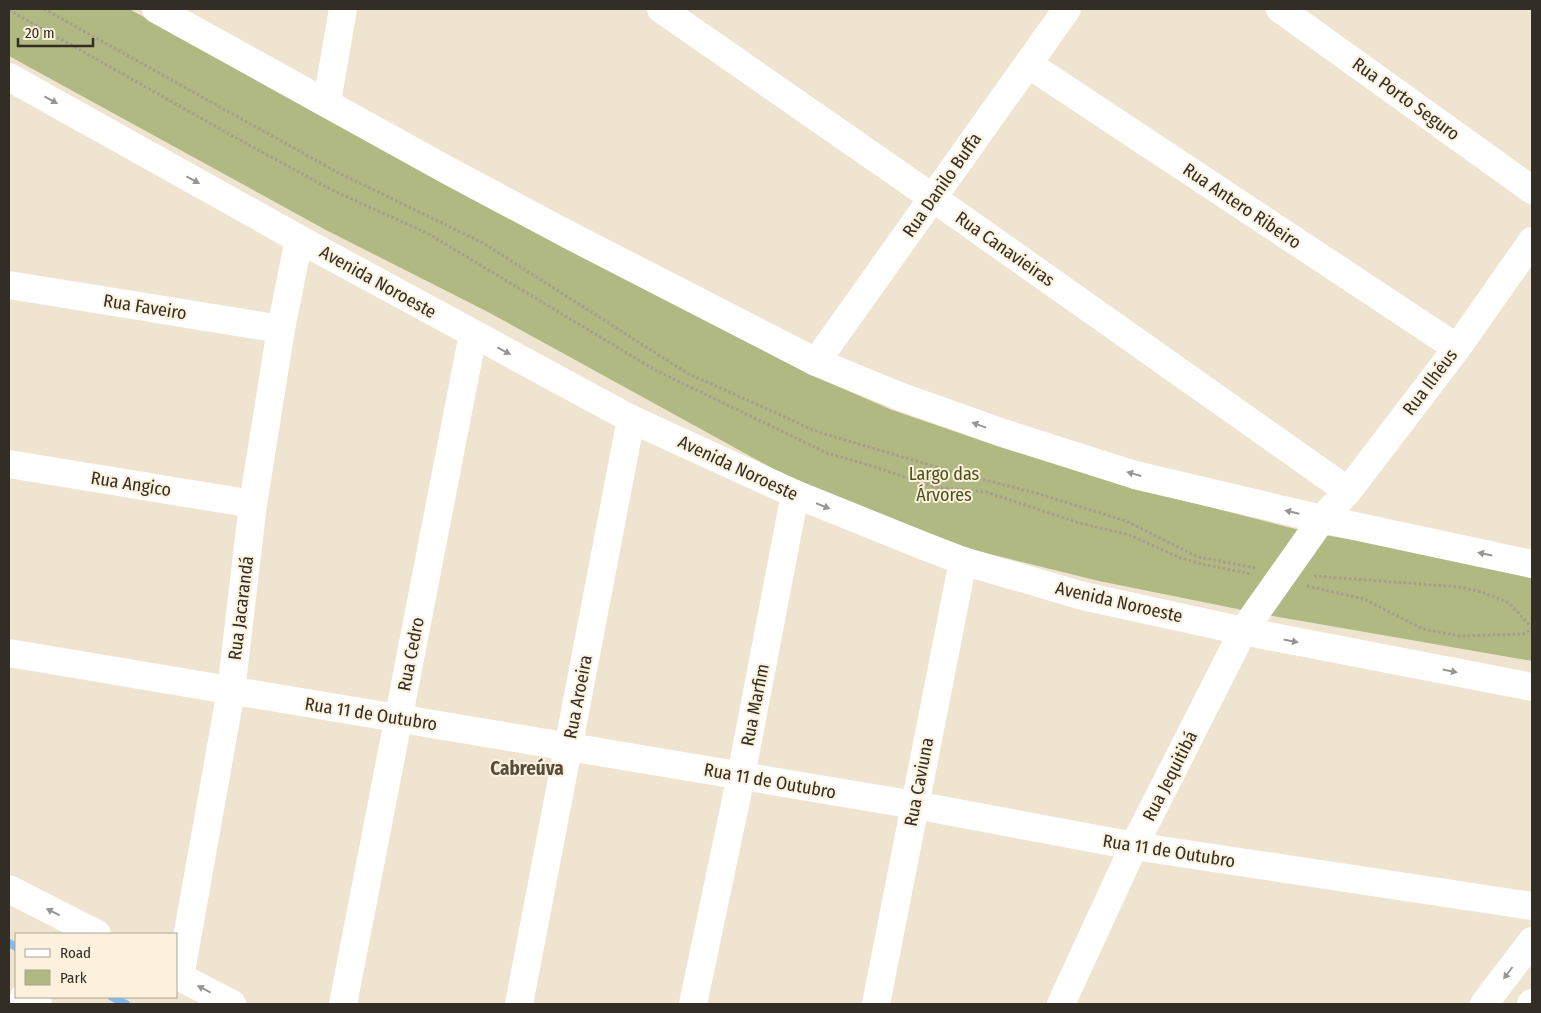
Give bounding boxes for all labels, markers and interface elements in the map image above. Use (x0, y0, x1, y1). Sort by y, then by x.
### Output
scale bar (18, 15, 92, 47)
text: 20 m (25, 24, 55, 42)
street label: Rua Porto Seguro (1348, 53, 1464, 145)
one-way arrow (45, 96, 58, 105)
street label: Rua Danilo Buffa (898, 128, 986, 241)
street label: Rua Antero Ribeiro (1179, 158, 1305, 254)
one-way arrow (186, 176, 200, 184)
street label: Rua Canavieiras (951, 207, 1059, 292)
street label: Avenida Noroeste (316, 241, 440, 323)
street label: Rua Faveiro (102, 290, 188, 324)
street label: Rua Ilhéus (1398, 344, 1462, 419)
one-way arrow (498, 346, 511, 355)
one-way arrow (971, 421, 986, 429)
street label: Avenida Noroeste (675, 431, 802, 505)
park label: Largo das Árvores (909, 463, 980, 506)
street label: Rua Angico (89, 467, 173, 501)
one-way arrow (1126, 470, 1141, 478)
one-way arrow (816, 502, 831, 510)
one-way arrow (1284, 508, 1299, 516)
one-way arrow (1477, 550, 1492, 558)
street label: Rua Jacarandá (224, 554, 258, 661)
street label: Avenida Noroeste (1053, 577, 1185, 627)
street label: Rua Cedro (393, 615, 429, 693)
one-way arrow (1283, 637, 1299, 645)
street label: Rua Aroeira (559, 653, 597, 741)
street label: Rua Marfim (736, 662, 774, 748)
one-way arrow (1443, 668, 1459, 676)
street label: Rua 11 de Outubro (303, 693, 439, 735)
street label: Rua Jequitibá (1138, 727, 1202, 825)
street label: Rua Caviuna (900, 736, 938, 828)
district label: Cabreúva (490, 757, 564, 780)
street label: Rua 11 de Outubro (702, 759, 838, 803)
street label: Rua 11 de Outubro (1101, 830, 1237, 872)
one-way arrow (46, 908, 61, 916)
legend (15, 933, 178, 998)
text: Road (60, 944, 91, 962)
one-way arrow (1503, 966, 1513, 980)
text: Park (60, 969, 87, 987)
one-way arrow (197, 985, 211, 994)

